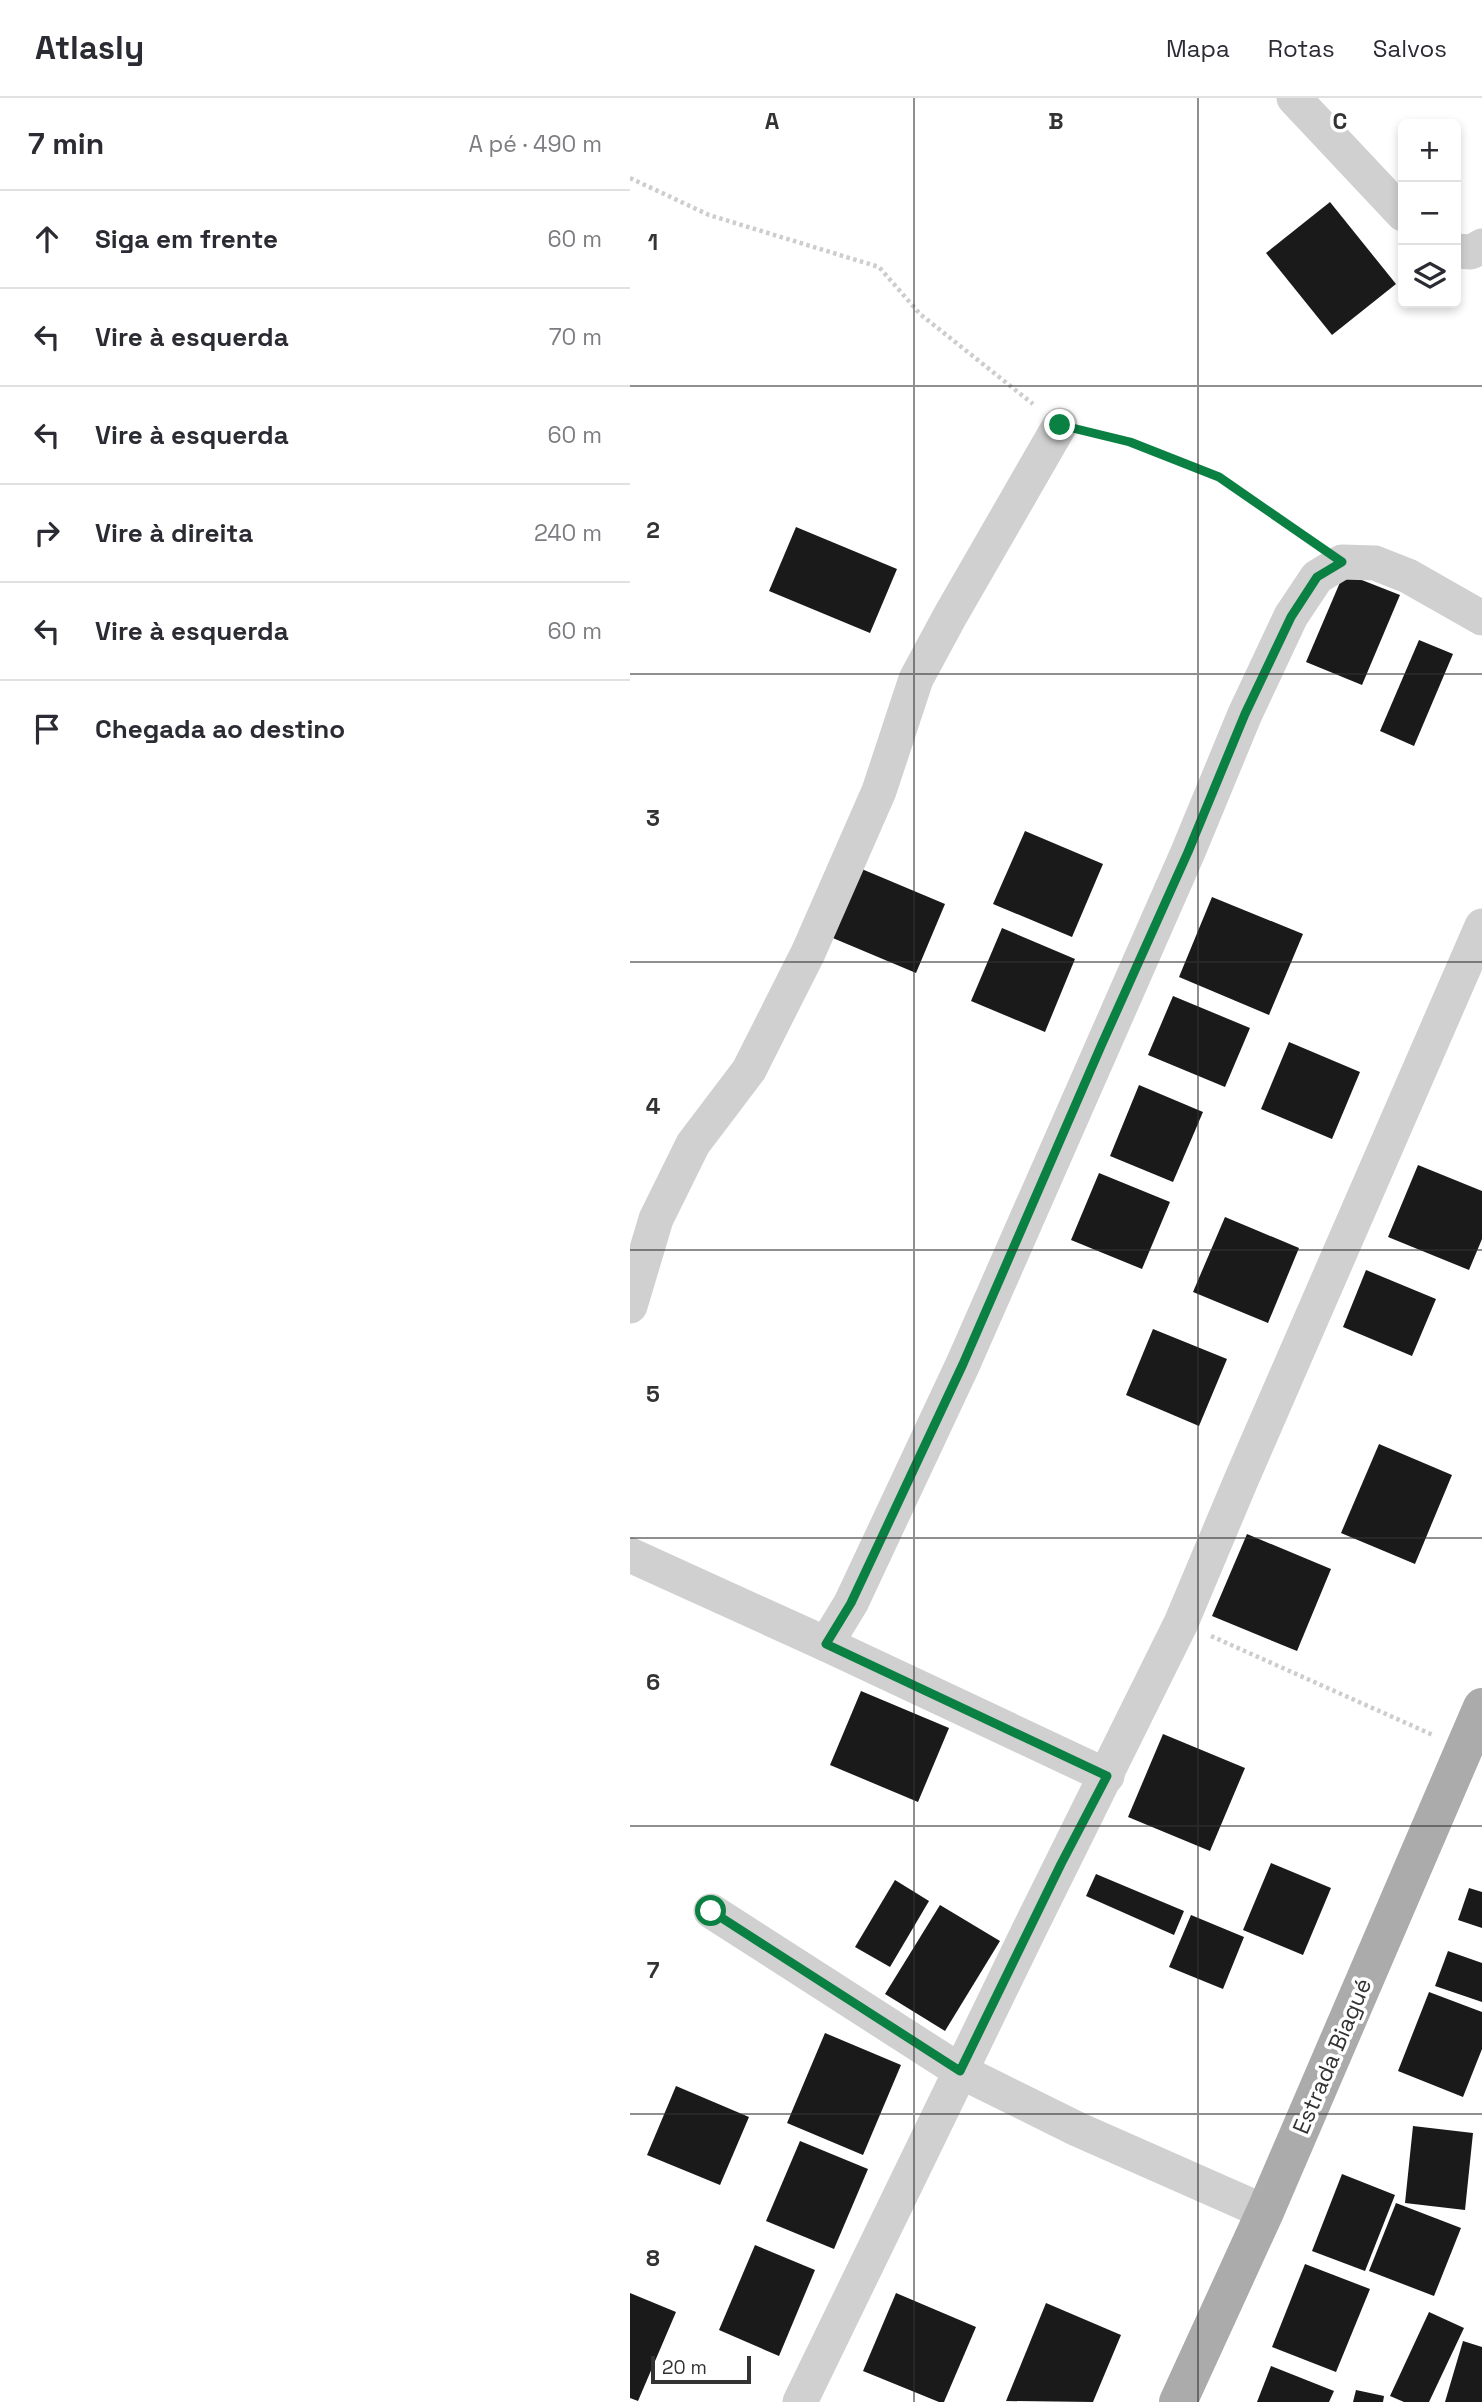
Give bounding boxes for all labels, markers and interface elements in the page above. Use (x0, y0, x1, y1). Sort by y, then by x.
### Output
text: Atlasly (35, 27, 144, 69)
text: Mapa (1166, 33, 1230, 64)
text: Rotas (1268, 33, 1335, 64)
text: Salvos (1373, 33, 1447, 64)
text: A (765, 106, 780, 136)
text: B (1048, 106, 1064, 136)
text: C (1333, 106, 1347, 136)
map controls (1398, 119, 1461, 308)
button: + (1398, 119, 1461, 182)
text: 7 min (28, 124, 104, 163)
text: A pé · 490 m (468, 129, 602, 159)
button: − (1398, 182, 1461, 245)
icon: ahead (28, 220, 66, 258)
text: Siga em frente (95, 222, 278, 256)
text: 60 m (547, 224, 602, 254)
text: 1 (648, 227, 658, 257)
button: layers (1398, 245, 1461, 308)
icon: left (28, 318, 66, 356)
text: Vire à esquerda (95, 320, 289, 354)
text: 70 m (549, 322, 602, 352)
route end (1044, 409, 1075, 440)
icon: left (28, 416, 66, 454)
text: Vire à esquerda (95, 418, 289, 452)
text: 60 m (547, 420, 602, 450)
icon: right (28, 514, 66, 552)
text: 2 (646, 515, 660, 545)
text: Vire à direita (95, 516, 253, 550)
text: 240 m (534, 518, 602, 548)
icon: left (28, 612, 66, 650)
text: Vire à esquerda (95, 614, 289, 648)
text: 60 m (547, 616, 602, 646)
icon: arrive (28, 710, 66, 748)
text: Chegada ao destino (95, 712, 345, 746)
text: 3 (646, 803, 660, 833)
text: 4 (646, 1091, 661, 1121)
text: 5 (646, 1379, 660, 1409)
text: 6 (646, 1667, 660, 1697)
route start (695, 1895, 726, 1926)
text: 7 (647, 1955, 660, 1985)
street label: Estrada Biagué (1286, 1973, 1378, 2139)
text: 8 (646, 2243, 660, 2273)
scale bar (651, 2353, 751, 2385)
text: 20 m (662, 2355, 707, 2380)

